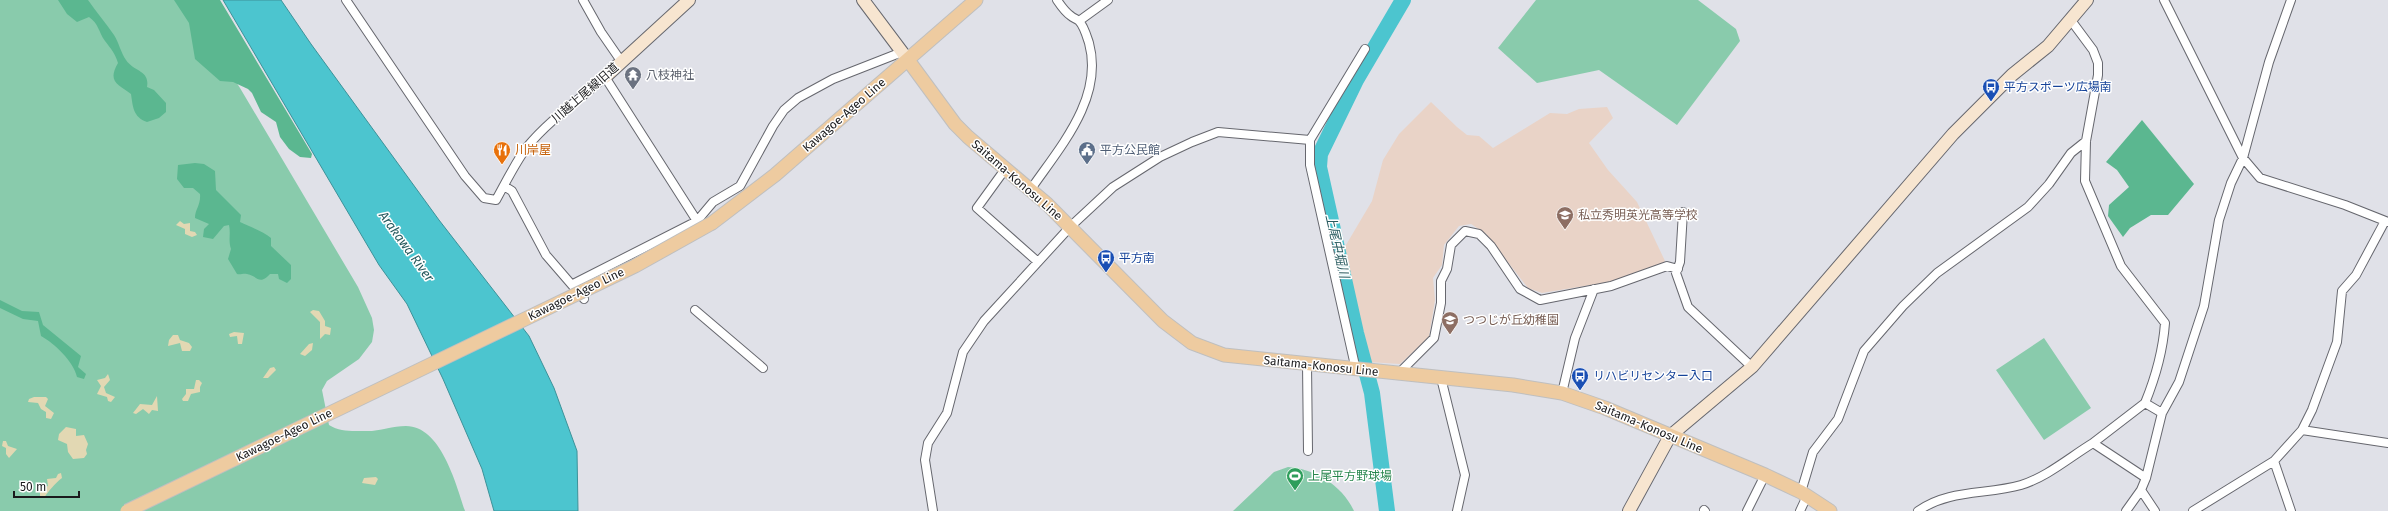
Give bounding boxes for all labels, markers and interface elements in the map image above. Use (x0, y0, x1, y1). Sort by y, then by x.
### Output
street label: 川越上尾線旧道 (549, 60, 621, 126)
temple icon: 八枝神社 (623, 65, 643, 90)
place label: 八枝神社 (646, 68, 694, 82)
street label: Kawagoe-Ageo Line (800, 75, 888, 155)
bus stop icon: 平方スポーツ広場南 (1981, 77, 2001, 102)
place label: 平方スポーツ広場南 (2004, 80, 2112, 94)
street label: Saitama-Konosu Line (969, 137, 1065, 223)
restaurant icon: 川岸屋 (492, 140, 512, 165)
public building icon: 平方公民館 (1077, 140, 1097, 165)
place label: 川岸屋 (515, 143, 551, 157)
place label: 平方公民館 (1100, 143, 1160, 157)
school or university icon: 私立秀明英光高等学校 (1555, 205, 1575, 230)
water label: Arakawa River (375, 207, 438, 285)
place label: 私立秀明英光高等学校 (1578, 208, 1698, 222)
water label: 上尾中堀川 (1323, 213, 1353, 281)
bus stop icon: 平方南 (1096, 248, 1116, 273)
place label: 平方南 (1119, 251, 1155, 265)
street label: Kawagoe-Ageo Line (526, 265, 626, 323)
school or university icon: つつじが丘幼稚園 (1440, 310, 1460, 335)
place label: つつじが丘幼稚園 (1463, 313, 1559, 327)
street label: Saitama-Konosu Line (1263, 353, 1379, 379)
bus stop icon: リハビリセンター入口 (1570, 366, 1590, 391)
place label: リハビリセンター入口 (1593, 369, 1713, 383)
street label: Saitama-Konosu Line (1593, 398, 1705, 456)
street label: Kawagoe-Ageo Line (234, 406, 334, 464)
sports icon: 上尾平方野球場 (1285, 466, 1305, 491)
place label: 上尾平方野球場 (1308, 469, 1392, 483)
scale bar (14, 473, 79, 499)
text: 50 m (20, 480, 46, 494)

